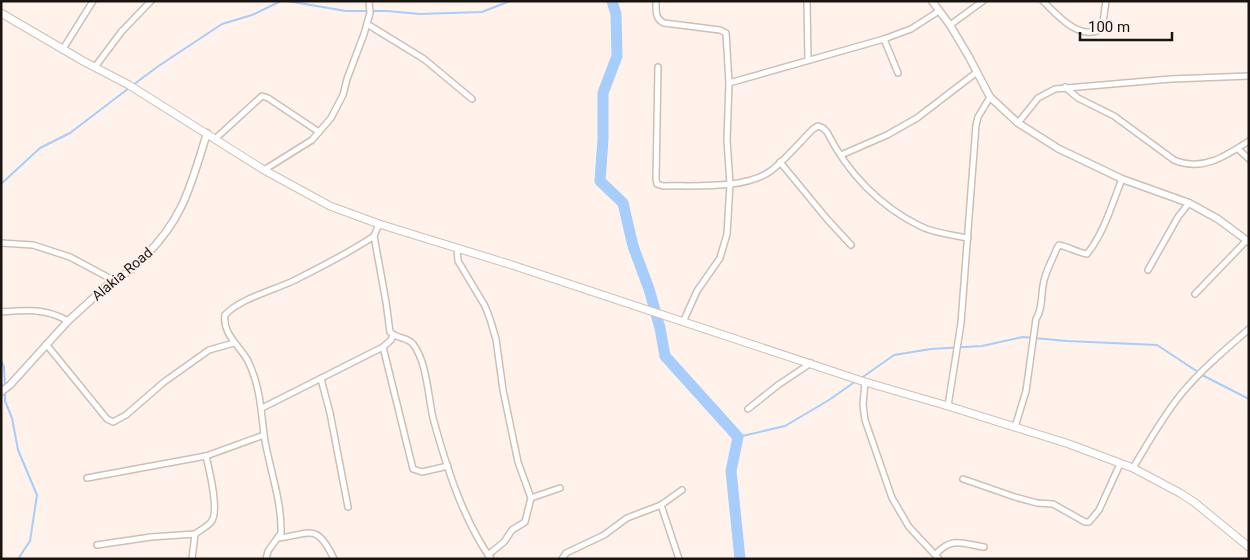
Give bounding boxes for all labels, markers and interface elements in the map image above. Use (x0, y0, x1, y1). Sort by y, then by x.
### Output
scale bar (1080, 10, 1172, 42)
text: 100 m (1088, 18, 1130, 36)
street label: Alakia Road (89, 244, 155, 304)

